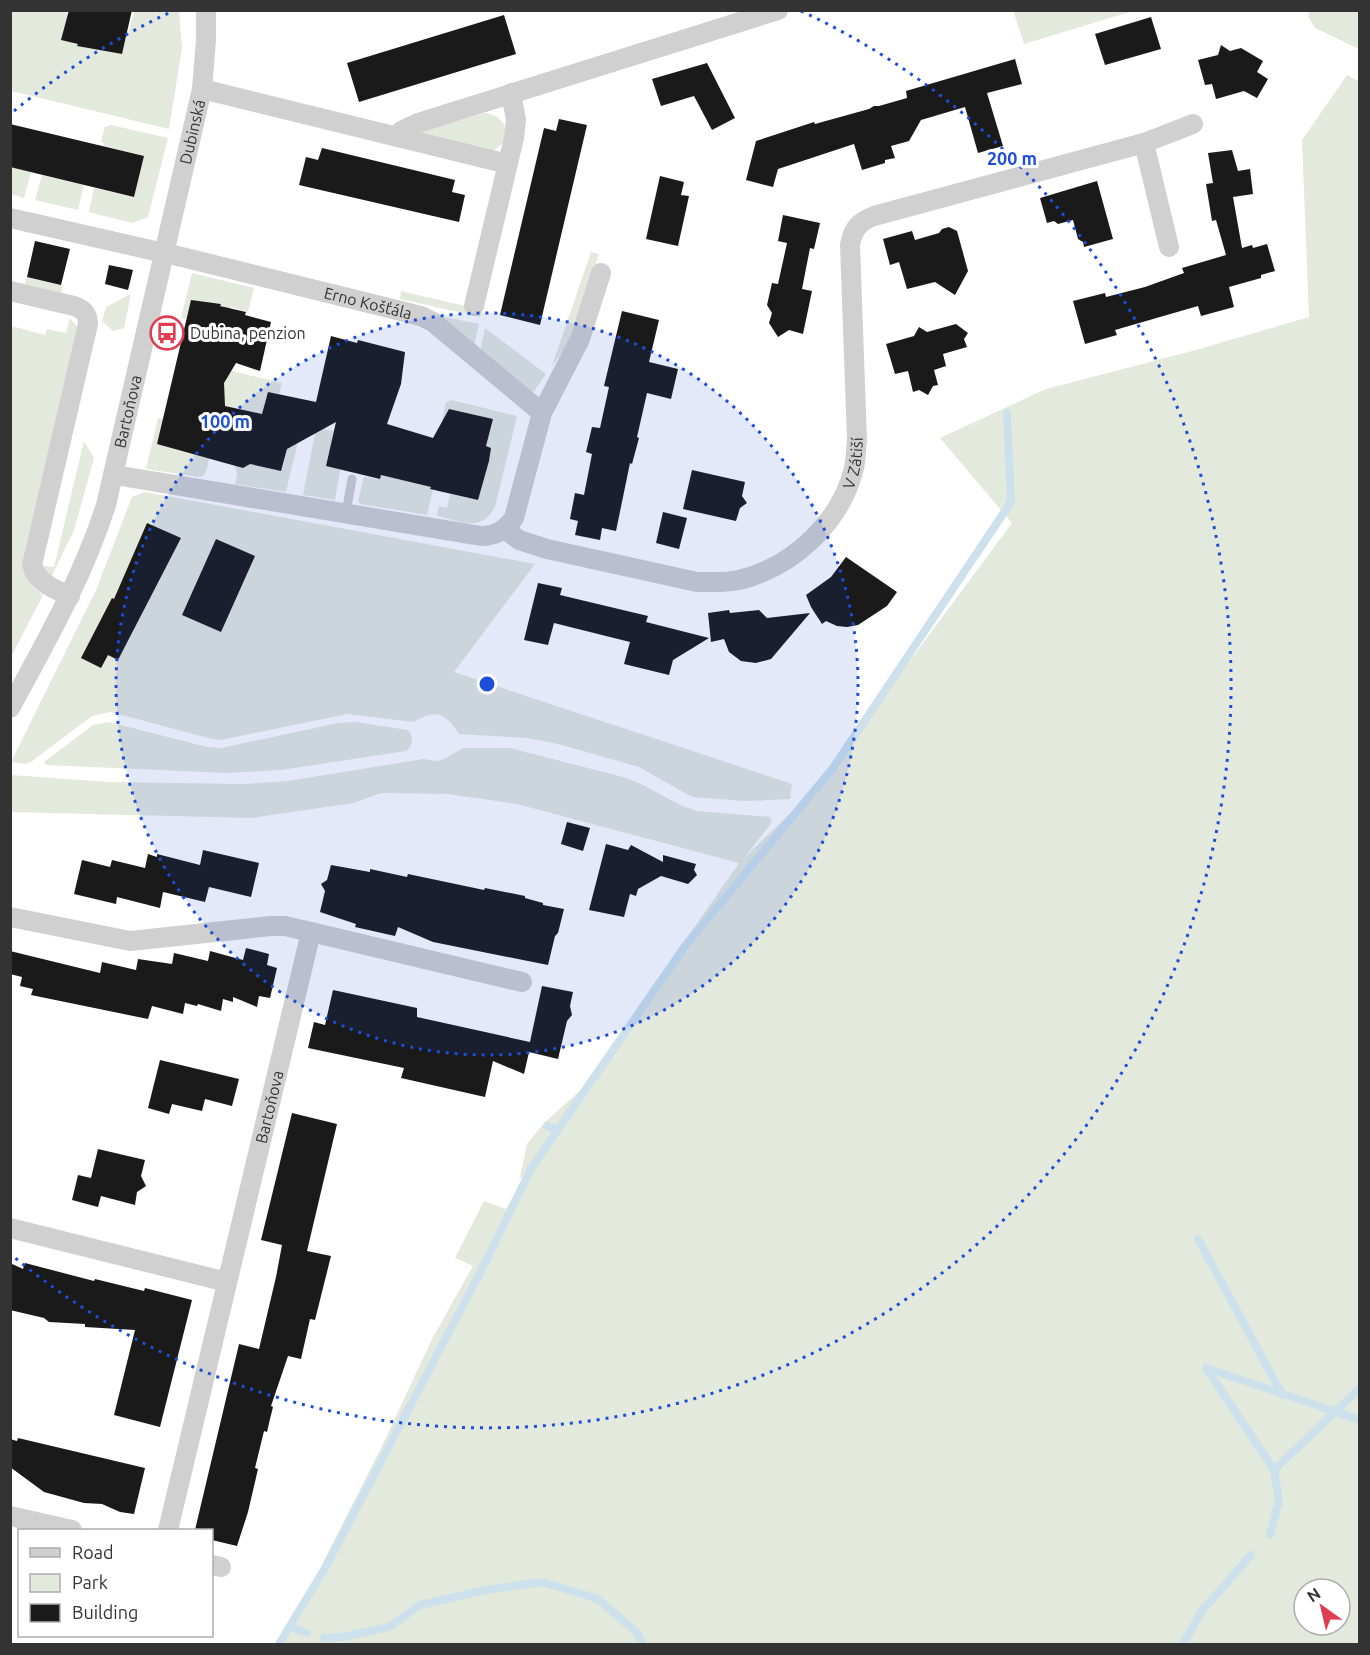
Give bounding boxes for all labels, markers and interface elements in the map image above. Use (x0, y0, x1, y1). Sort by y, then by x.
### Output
street label: Dubinská (176, 97, 208, 166)
text: 200 m (987, 148, 1037, 168)
street label: Erno Košťála (322, 283, 414, 322)
bus stop icon: Dubina, penzion (149, 315, 185, 351)
place label: Dubina, penzion (190, 324, 306, 342)
street label: Bartoňova (110, 373, 145, 450)
text: 100 m (200, 411, 250, 431)
street label: V Zátiší (839, 436, 866, 491)
centre of rings (477, 674, 497, 694)
street label: Bartoňova (252, 1069, 287, 1145)
legend (18, 1529, 213, 1637)
text: Road (72, 1542, 114, 1562)
text: Park (72, 1572, 108, 1592)
north arrow (1292, 1577, 1352, 1637)
text: N (1304, 1584, 1324, 1605)
text: Building (72, 1602, 138, 1622)

